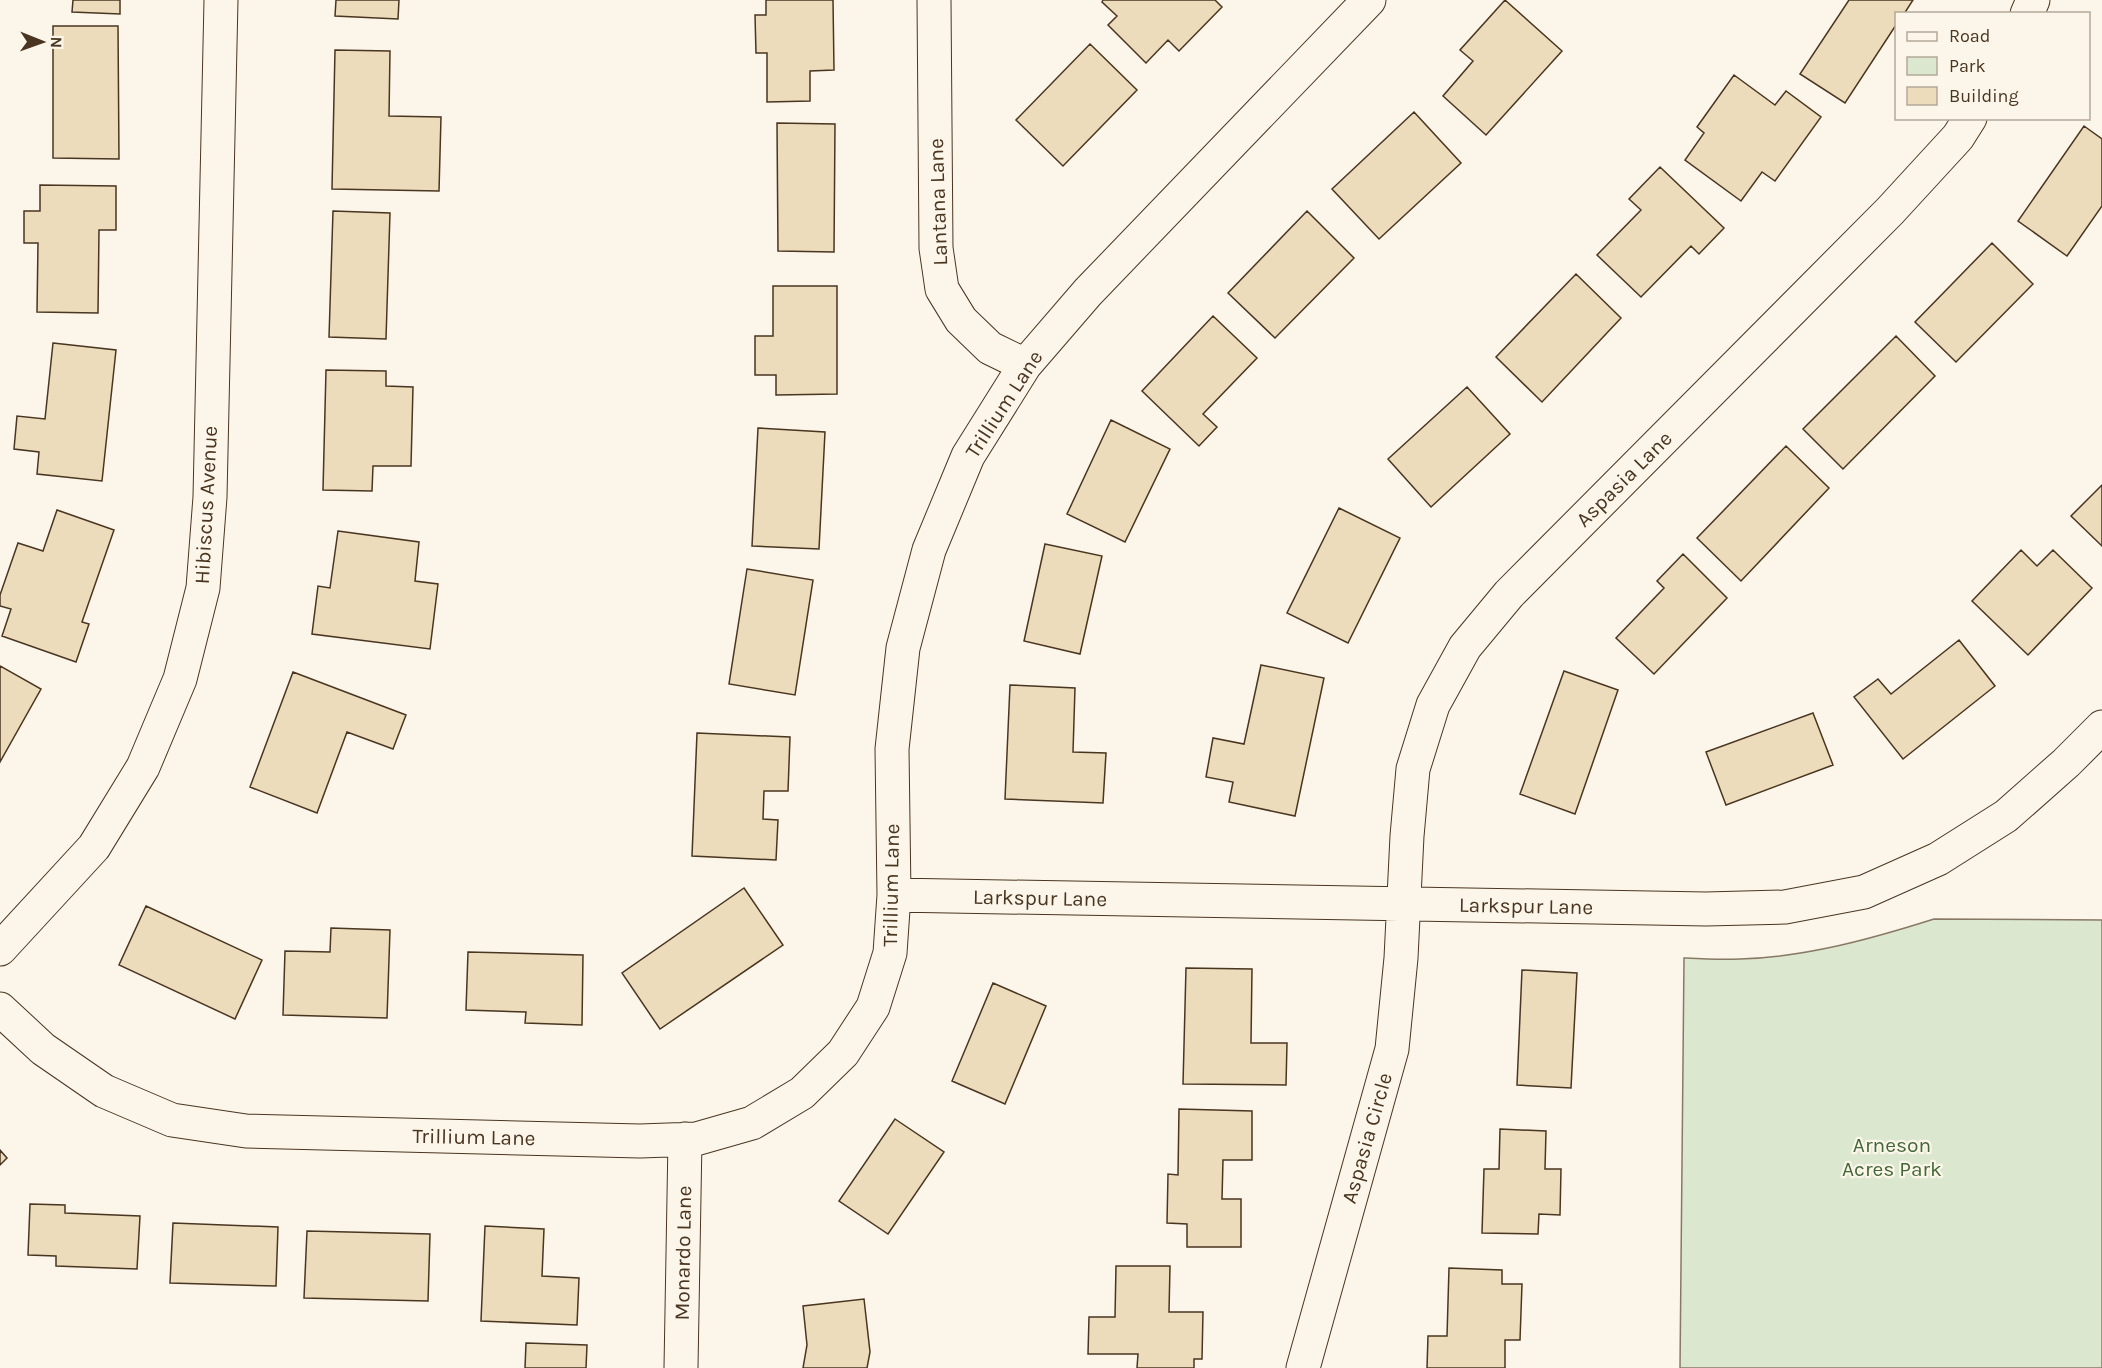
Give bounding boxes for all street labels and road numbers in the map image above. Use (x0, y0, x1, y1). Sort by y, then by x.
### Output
street label: Lantana Lane (924, 138, 952, 266)
street label: Trillium Lane (960, 346, 1048, 462)
street label: Hibiscus Avenue (190, 425, 222, 585)
street label: Aspasia Lane (1571, 426, 1677, 532)
street label: Trillium Lane (878, 823, 904, 947)
street label: Larkspur Lane (973, 885, 1107, 911)
street label: Larkspur Lane (1459, 893, 1593, 919)
street label: Aspasia Circle (1337, 1070, 1397, 1206)
street label: Trillium Lane (412, 1124, 536, 1150)
street label: Monardo Lane (670, 1185, 696, 1321)

